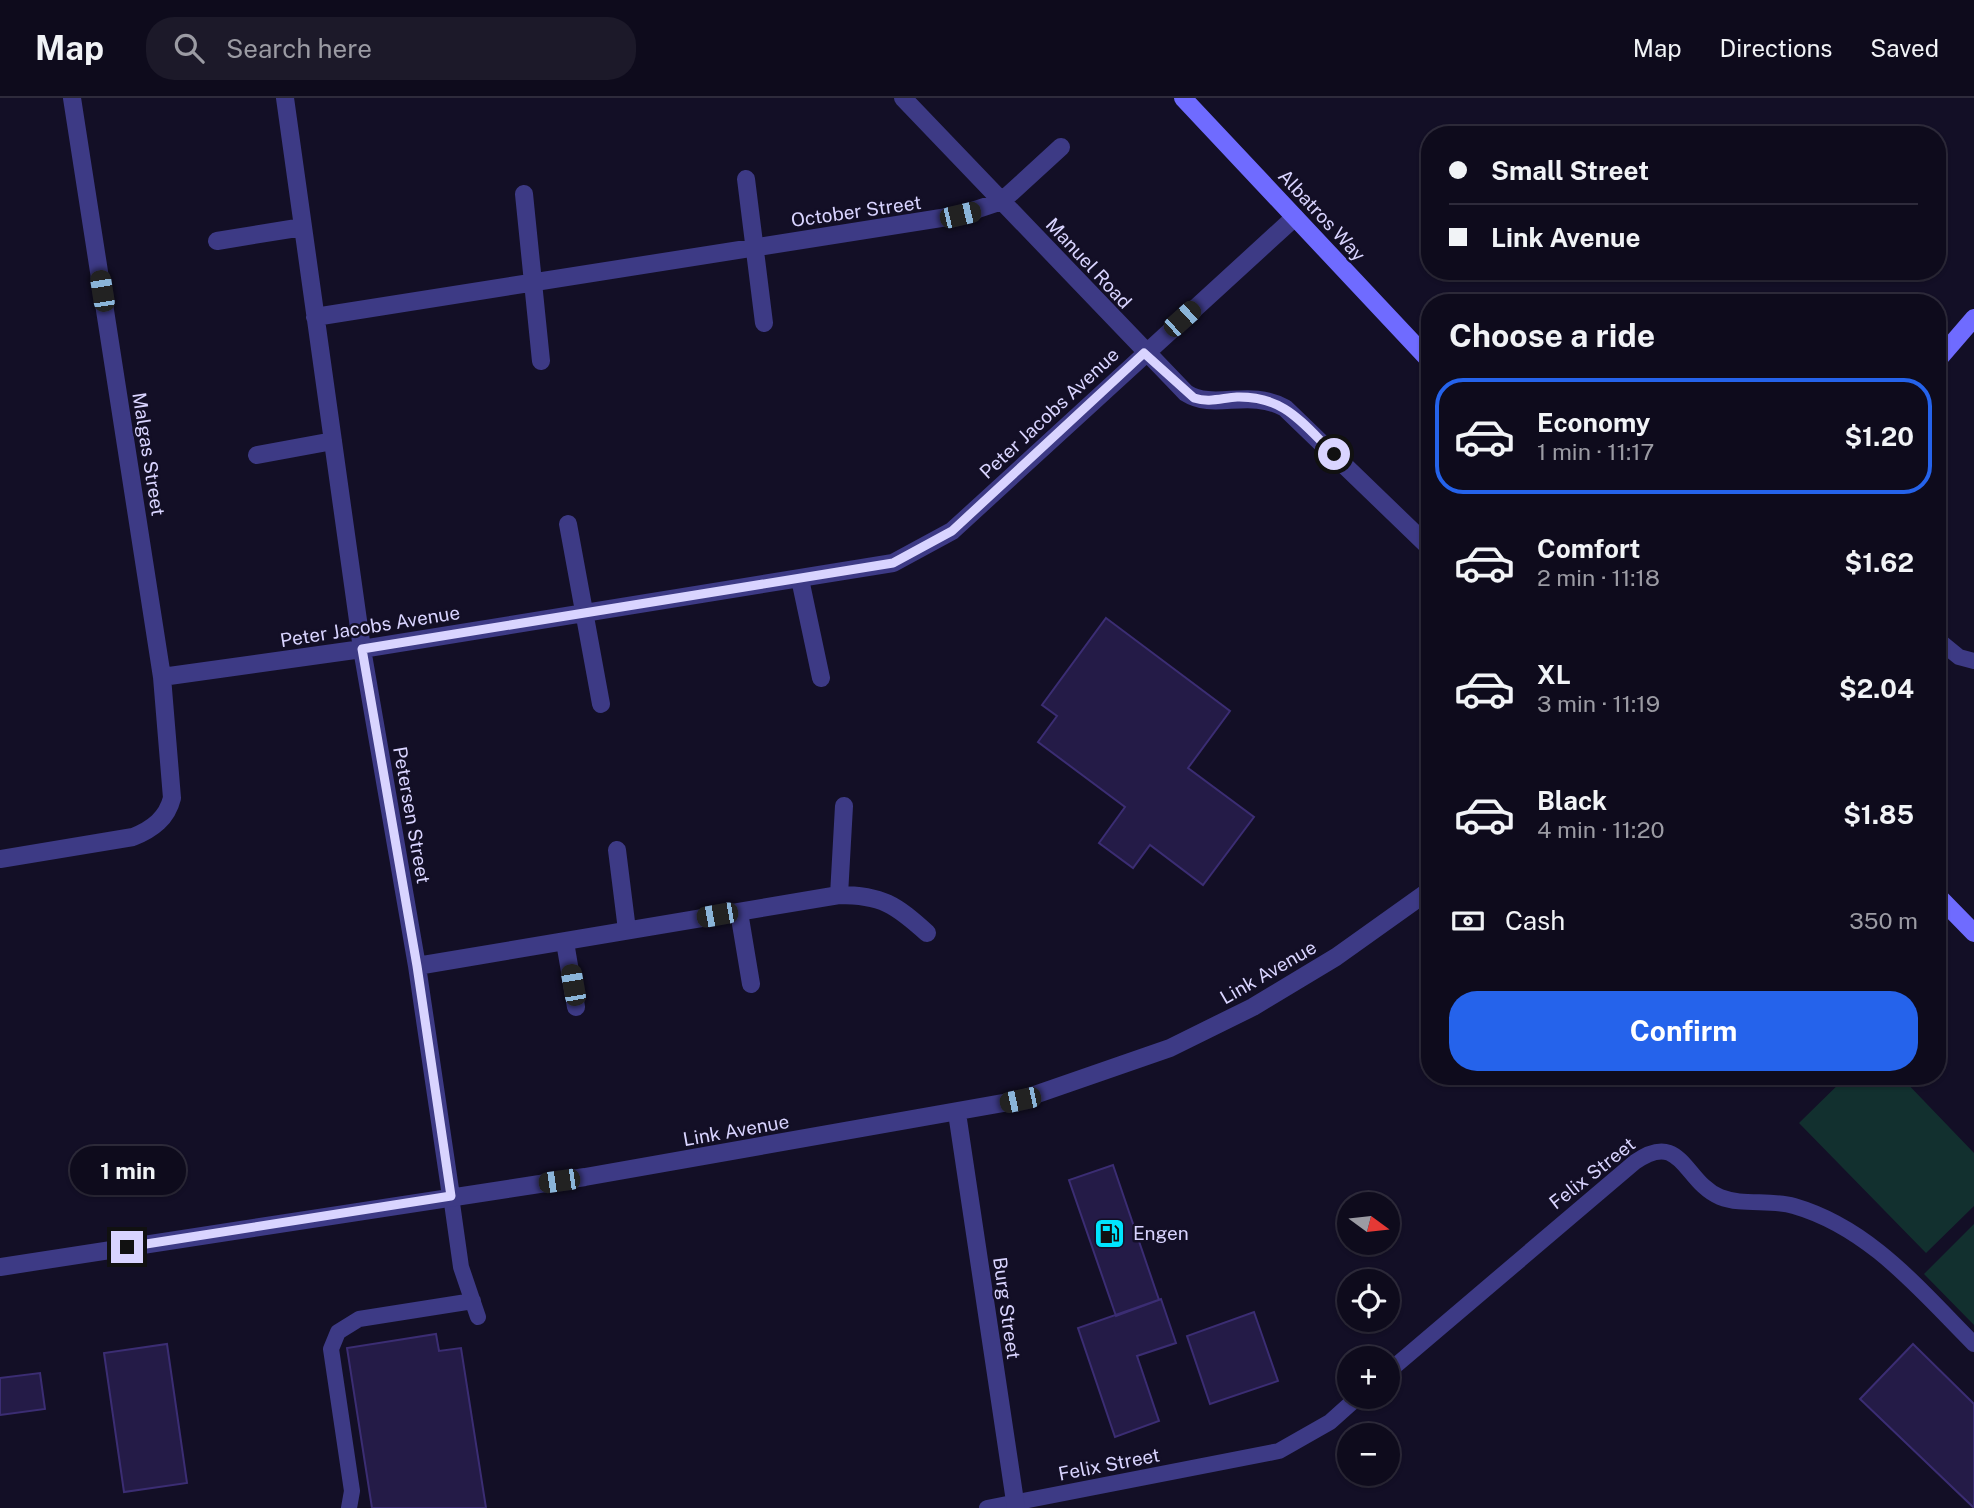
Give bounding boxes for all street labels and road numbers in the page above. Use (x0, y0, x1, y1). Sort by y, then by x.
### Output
street label: Albatros Way (1274, 165, 1370, 265)
street label: October Street (789, 191, 923, 231)
street label: Manuel Road (1042, 213, 1136, 313)
street label: Peter Jacobs Avenue (975, 343, 1123, 483)
street label: Malgas Street (128, 391, 170, 517)
street label: Peter Jacobs Avenue (278, 601, 462, 651)
street label: Petersen Street (389, 745, 435, 885)
street label: Link Avenue (1216, 936, 1320, 1008)
street label: Link Avenue (681, 1110, 791, 1150)
street label: Felix Street (1545, 1133, 1639, 1213)
street label: Burg Street (989, 1255, 1025, 1361)
street label: Felix Street (1056, 1443, 1162, 1485)

